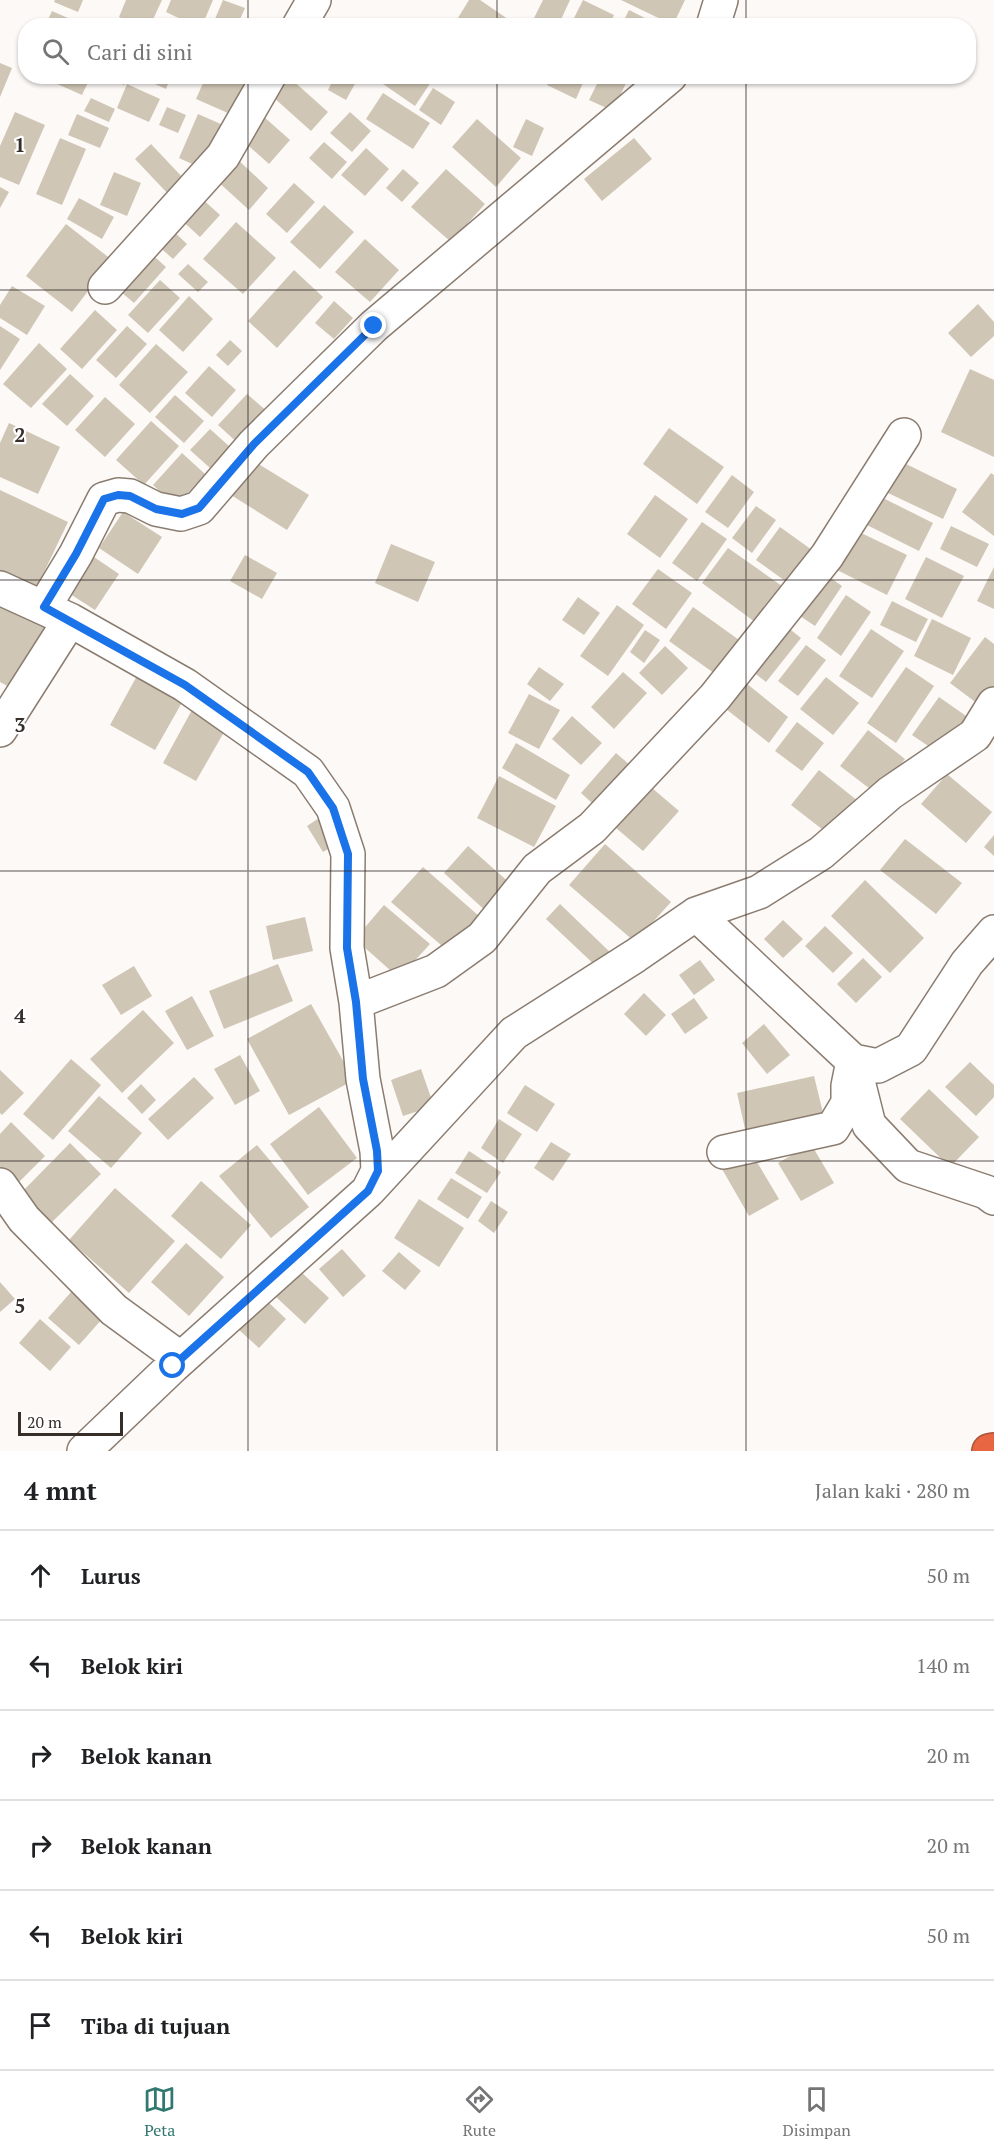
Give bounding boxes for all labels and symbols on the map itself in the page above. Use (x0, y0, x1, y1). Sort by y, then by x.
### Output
text: 1 (14, 131, 26, 158)
route end (360, 312, 386, 338)
text: 2 (14, 421, 26, 448)
text: 3 (14, 711, 26, 738)
text: 4 (14, 1002, 26, 1029)
text: 5 (14, 1292, 26, 1319)
route start (159, 1352, 185, 1378)
scale bar (18, 1409, 123, 1436)

